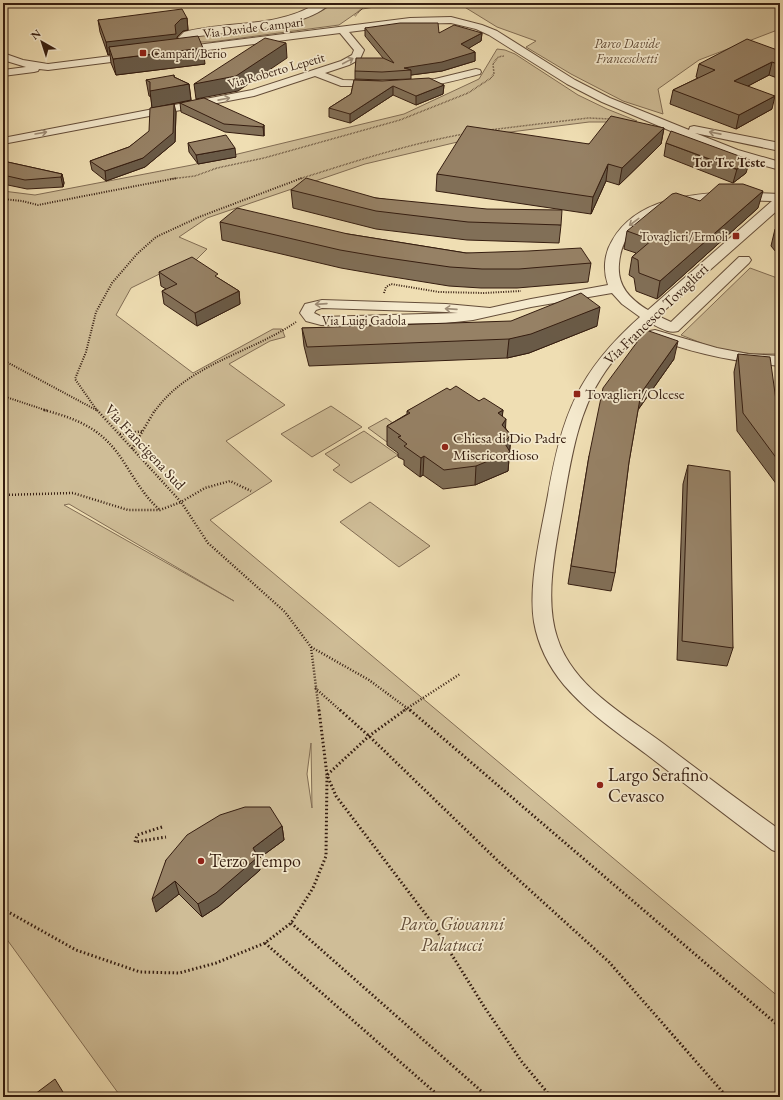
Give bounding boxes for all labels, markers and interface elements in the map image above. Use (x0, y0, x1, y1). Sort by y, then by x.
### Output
street label: Via Davide Campari (202, 13, 304, 42)
north arrow (22, 22, 62, 62)
text: N (28, 26, 44, 42)
park label: Parco Davide Franceschetti (594, 35, 660, 67)
place label: Campari/Berio (151, 45, 227, 62)
marker: Campari/Berio (138, 48, 148, 58)
street label: Via Roberto Lepetit (226, 48, 327, 92)
one-way arrow (342, 57, 354, 64)
one-way arrow (217, 95, 230, 103)
one-way arrow (709, 128, 722, 136)
one-way arrow (34, 129, 47, 137)
district label: Tor Tre Teste (693, 154, 766, 171)
one-way arrow (629, 217, 640, 226)
place label: Tovaglieri/Ermoli (640, 228, 728, 245)
marker: Tovaglieri/Ermoli (731, 231, 741, 241)
street label: Via Francesco Tovaglieri (599, 259, 712, 368)
one-way arrow (315, 301, 328, 308)
one-way arrow (445, 305, 458, 312)
street label: Via Luigi Gadola (322, 312, 407, 329)
place label: Tovaglieri/Olcese (585, 384, 685, 403)
marker: Tovaglieri/Olcese (572, 389, 582, 399)
street label: Via Francigena Sud (101, 400, 190, 494)
place label: Chiesa di Dio Padre Misericordioso (453, 428, 567, 464)
marker: Chiesa di Dio Padre Misericordioso (440, 442, 450, 452)
place label: Largo Serafino Cevasco (608, 763, 708, 807)
marker: Largo Serafino Cevasco (595, 780, 605, 790)
place label: Terzo Tempo (209, 849, 301, 872)
marker: Terzo Tempo (196, 856, 206, 866)
park label: Parco Giovanni Palatucci (400, 912, 505, 956)

